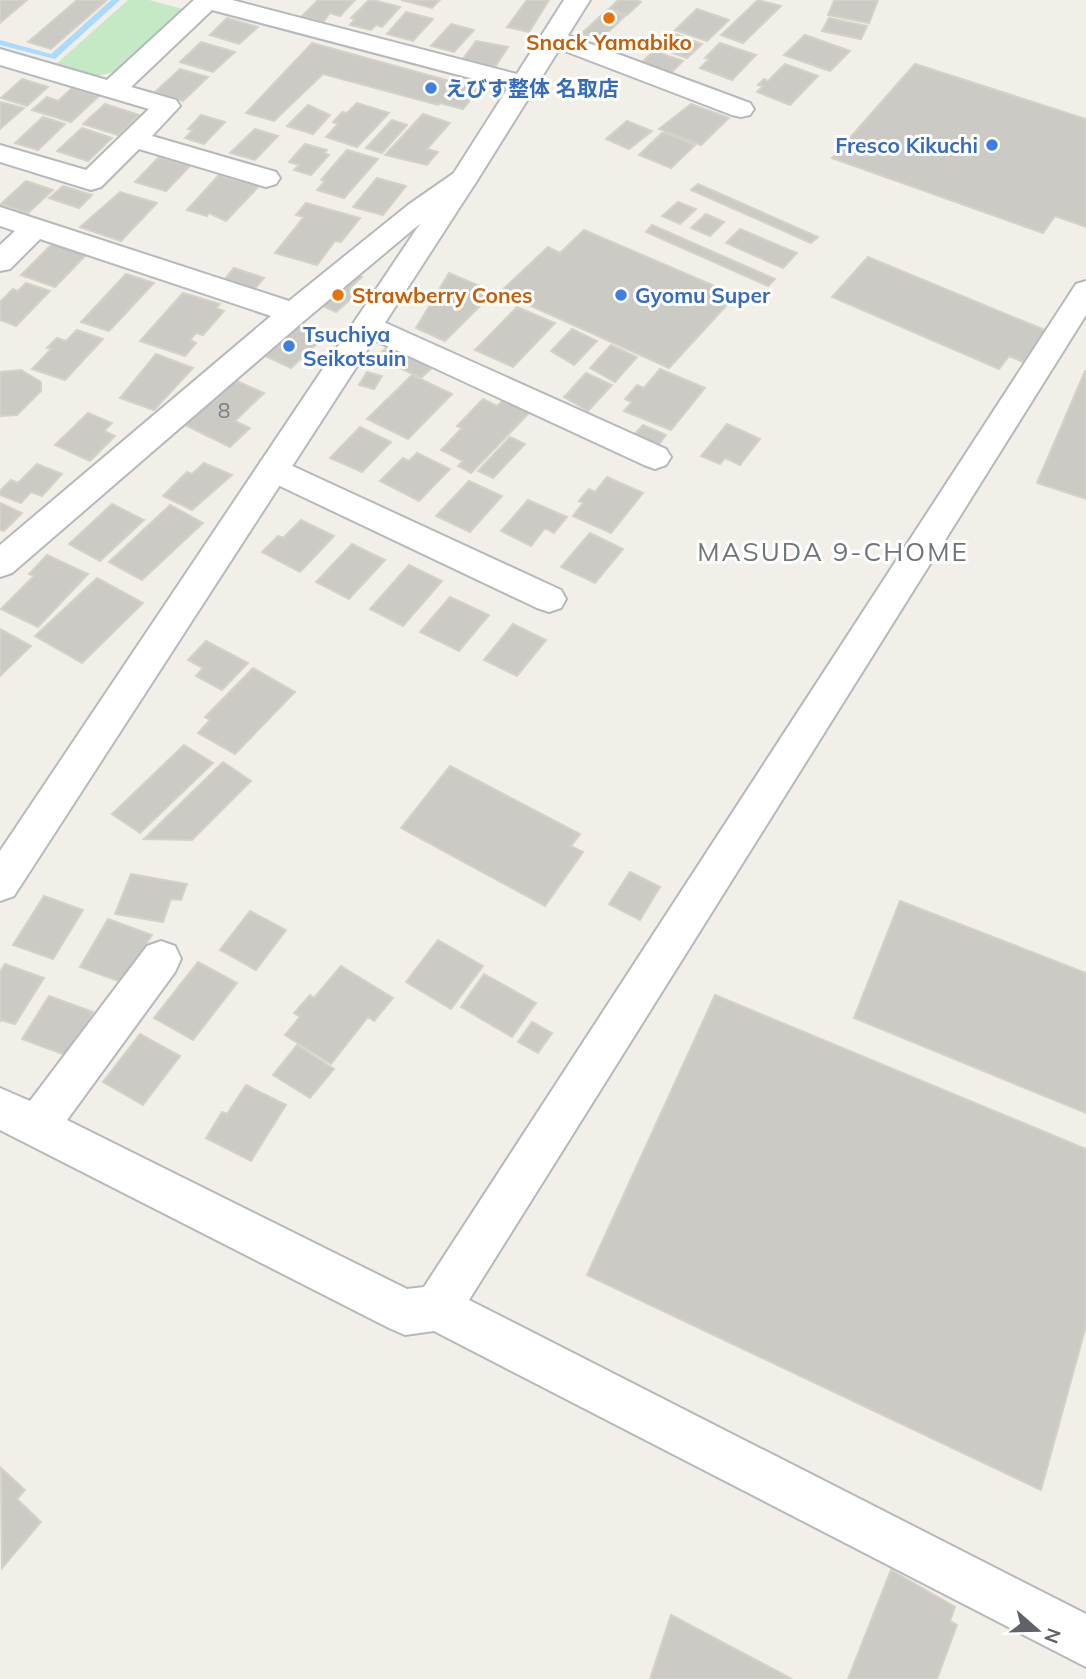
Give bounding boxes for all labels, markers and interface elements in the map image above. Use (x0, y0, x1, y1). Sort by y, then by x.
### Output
marker: Snack Yamabiko (601, 10, 617, 26)
place label: Snack Yamabiko (526, 29, 692, 55)
place label: えびす整体 名取店 (445, 75, 619, 101)
marker: えびす整体 名取店 (423, 80, 439, 96)
place label: Fresco Kikuchi (835, 132, 978, 158)
marker: Fresco Kikuchi (984, 137, 1000, 153)
place label: Strawberry Cones (352, 282, 533, 308)
place label: Gyomu Super (635, 282, 771, 308)
marker: Strawberry Cones (330, 287, 346, 303)
marker: Gyomu Super (613, 287, 629, 303)
place label: Tsuchiya Seikotsuin (303, 321, 406, 371)
marker: Tsuchiya Seikotsuin (281, 338, 297, 354)
house number: 8 (218, 397, 230, 423)
district label: MASUDA 9-CHOME (697, 535, 969, 568)
north arrow (1002, 1595, 1072, 1665)
text: N (1039, 1625, 1067, 1647)

